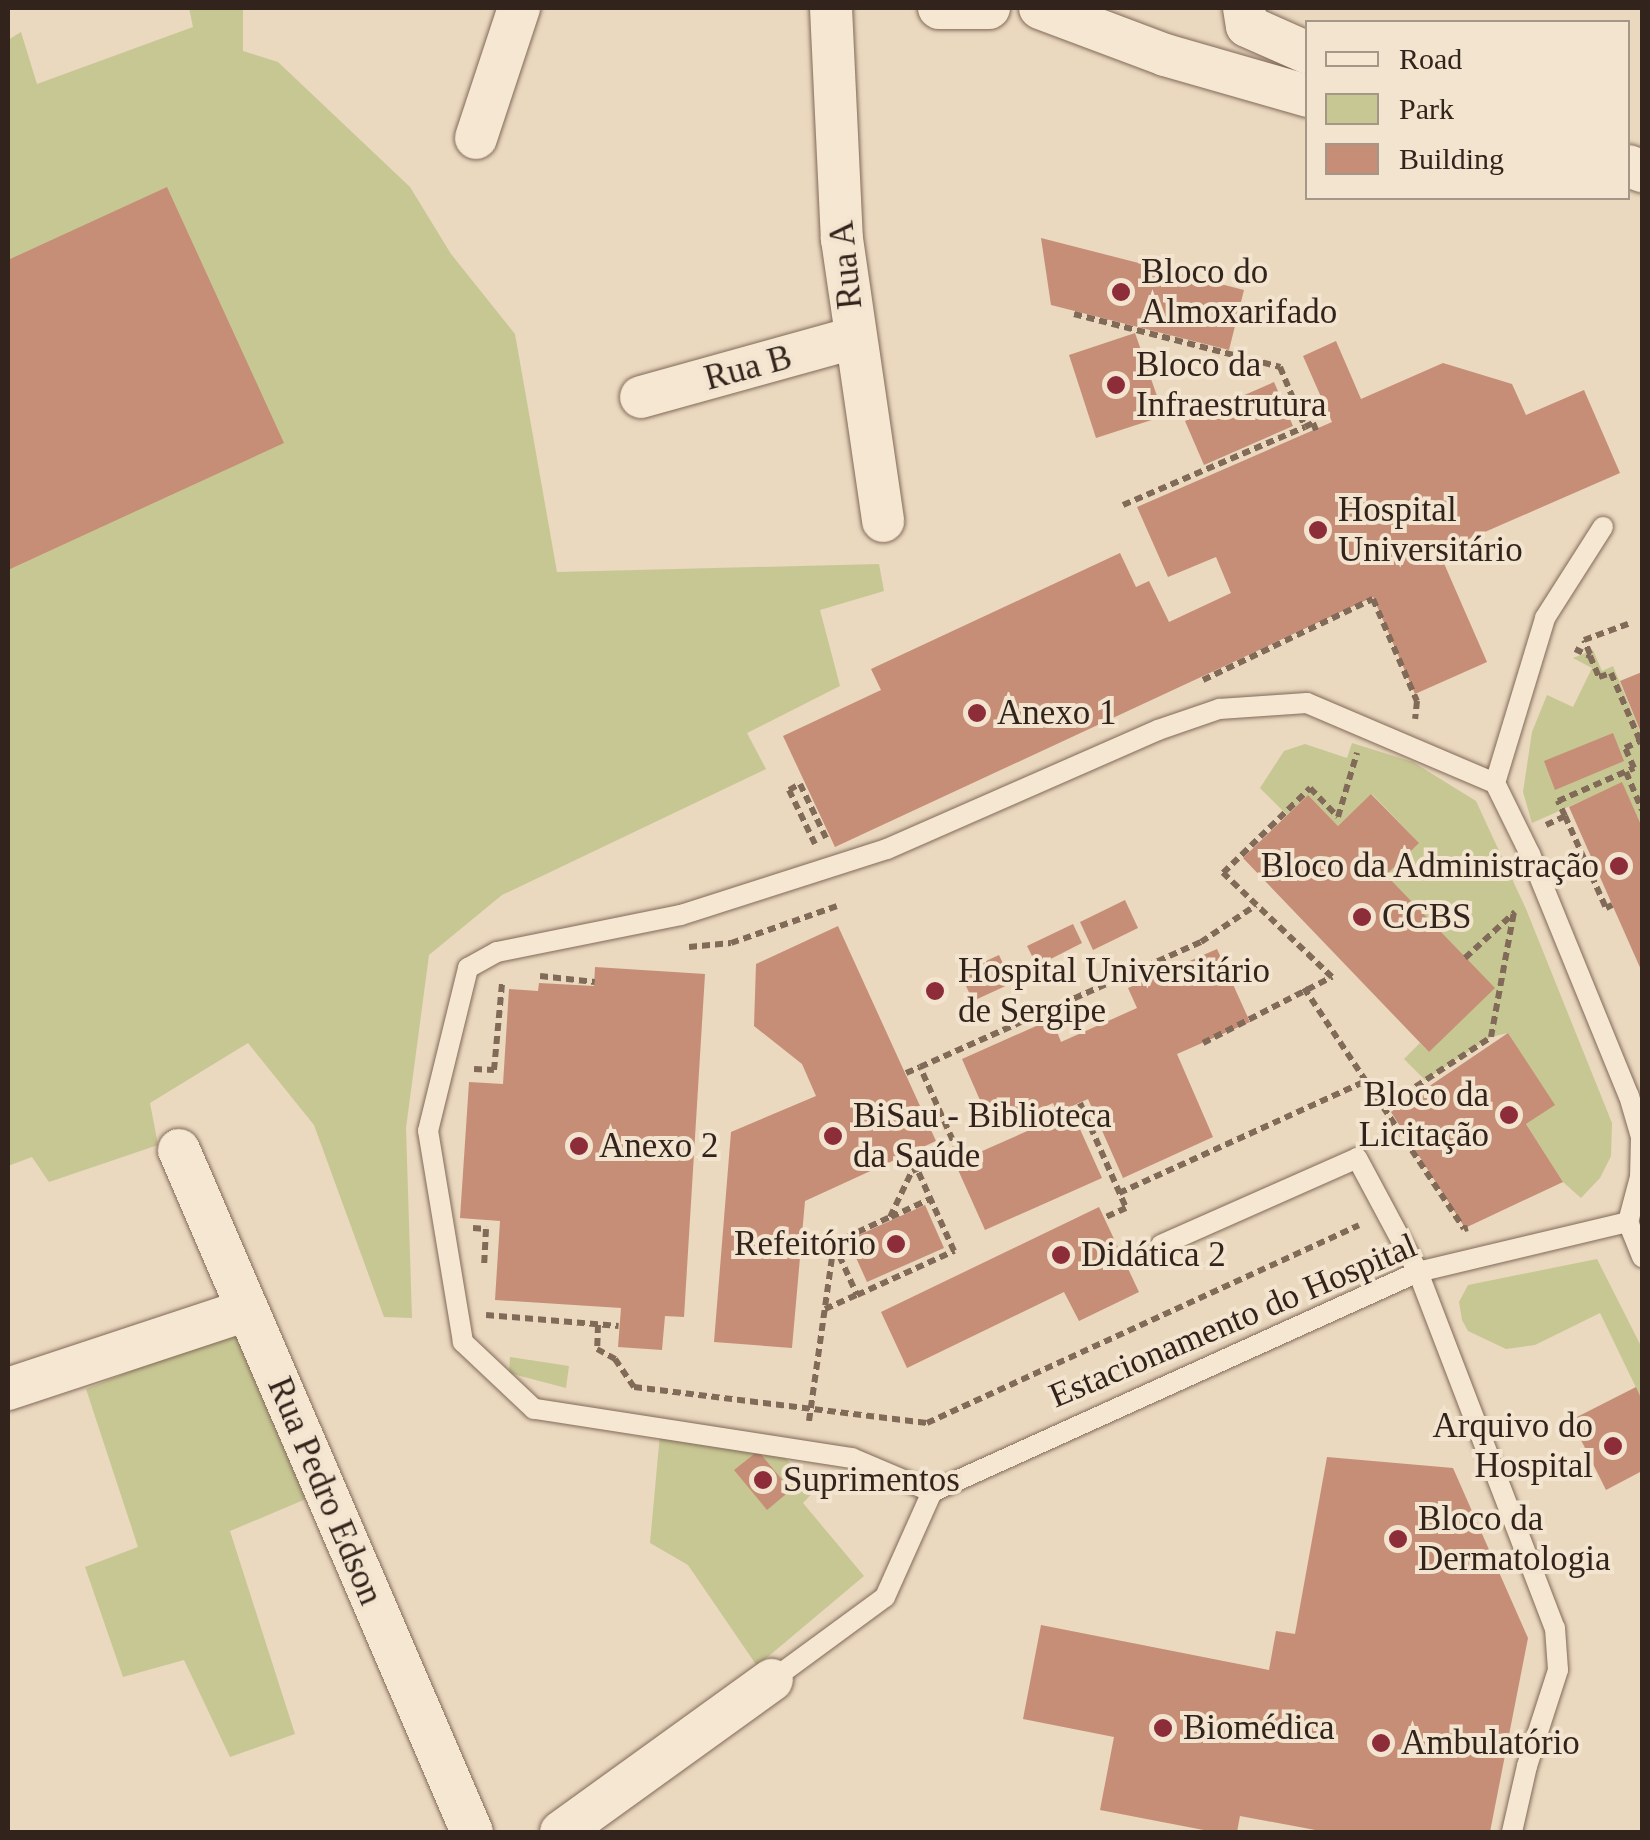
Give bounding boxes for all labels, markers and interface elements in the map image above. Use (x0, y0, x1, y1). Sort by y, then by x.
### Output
legend (1305, 20, 1630, 200)
text: Road (1399, 42, 1462, 75)
text: Park (1399, 92, 1454, 125)
text: Building (1399, 142, 1504, 175)
street label: Rua A (820, 218, 872, 312)
place label: Bloco do Almoxarifado (1141, 251, 1337, 333)
marker: Bloco do Almoxarifado (1110, 281, 1132, 303)
street label: Rua B (700, 336, 796, 400)
place label: Bloco da Infraestrutura (1136, 344, 1326, 426)
marker: Bloco da Infraestrutura (1105, 374, 1127, 396)
place label: Hospital Universitário (1338, 489, 1523, 571)
marker: Hospital Universitário (1307, 519, 1329, 541)
place label: Anexo 1 (997, 692, 1117, 734)
marker: Anexo 1 (966, 702, 988, 724)
place label: Bloco da Administração (1259, 845, 1599, 887)
marker: Bloco da Administração (1608, 855, 1630, 877)
place label: CCBS (1382, 896, 1471, 938)
marker: CCBS (1351, 906, 1373, 928)
place label: Hospital Universitário de Sergipe (958, 950, 1270, 1032)
marker: Hospital Universitário de Sergipe (922, 978, 948, 1004)
place label: Bloco da Licitação (1359, 1074, 1489, 1156)
place label: BiSau - Biblioteca da Saúde (853, 1095, 1112, 1177)
marker: Bloco da Licitação (1498, 1104, 1520, 1126)
place label: Anexo 2 (599, 1125, 719, 1167)
marker: BiSau - Biblioteca da Saúde (822, 1125, 844, 1147)
marker: Anexo 2 (568, 1135, 590, 1157)
place label: Refeitório (734, 1223, 876, 1265)
street label: Estacionamento do Hospital (1043, 1225, 1423, 1417)
marker: Refeitório (885, 1233, 907, 1255)
place label: Didática 2 (1081, 1234, 1226, 1276)
marker: Didática 2 (1050, 1244, 1072, 1266)
street label: Rua Pedro Edson (258, 1371, 392, 1611)
place label: Arquivo do Hospital (1433, 1405, 1593, 1487)
marker: Arquivo do Hospital (1602, 1435, 1624, 1457)
place label: Suprimentos (783, 1459, 960, 1501)
marker: Suprimentos (752, 1469, 774, 1491)
place label: Bloco da Dermatologia (1418, 1498, 1610, 1580)
marker: Bloco da Dermatologia (1387, 1528, 1409, 1550)
place label: Biomédica (1183, 1707, 1335, 1749)
marker: Biomédica (1152, 1717, 1174, 1739)
place label: Ambulatório (1401, 1722, 1580, 1764)
marker: Ambulatório (1370, 1732, 1392, 1754)

